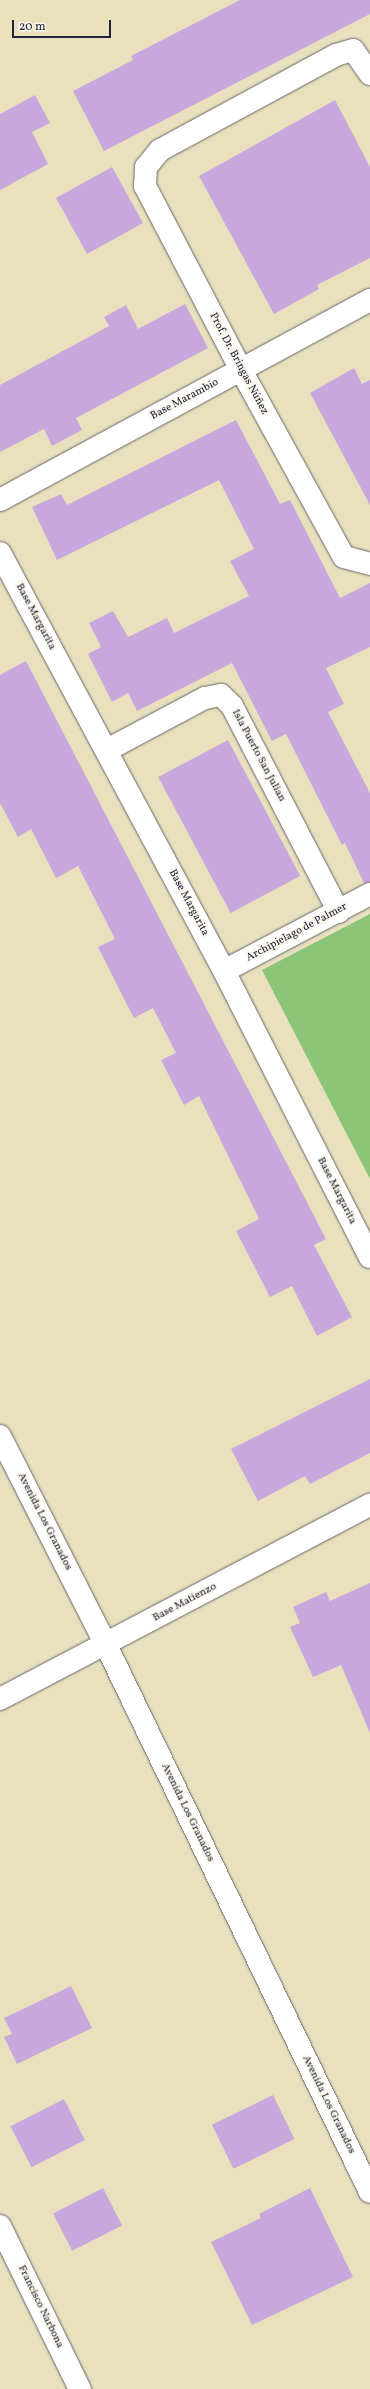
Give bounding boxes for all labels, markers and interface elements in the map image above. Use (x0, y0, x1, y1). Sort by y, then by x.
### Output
scale bar (14, 12, 113, 38)
text: 20 m (19, 19, 46, 35)
street label: Prof. Dr. Bringas Núñez (206, 311, 270, 417)
street label: Base Marambio (149, 377, 221, 423)
street label: Base Margarita (12, 582, 58, 652)
street label: Isla Puerto San Julian (228, 708, 288, 804)
street label: Base Margarita (165, 868, 211, 938)
street label: Archipielago de Palmer (244, 901, 350, 965)
street label: Base Margarita (314, 1155, 358, 1227)
street label: Avenida Los Granados (14, 1471, 74, 1573)
street label: Base Matienzo (151, 1581, 219, 1625)
street label: Avenida Los Granados (157, 1762, 217, 1864)
street label: Avenida Los Granados (298, 2054, 358, 2156)
street label: Francisco Narbona (14, 2263, 66, 2351)

